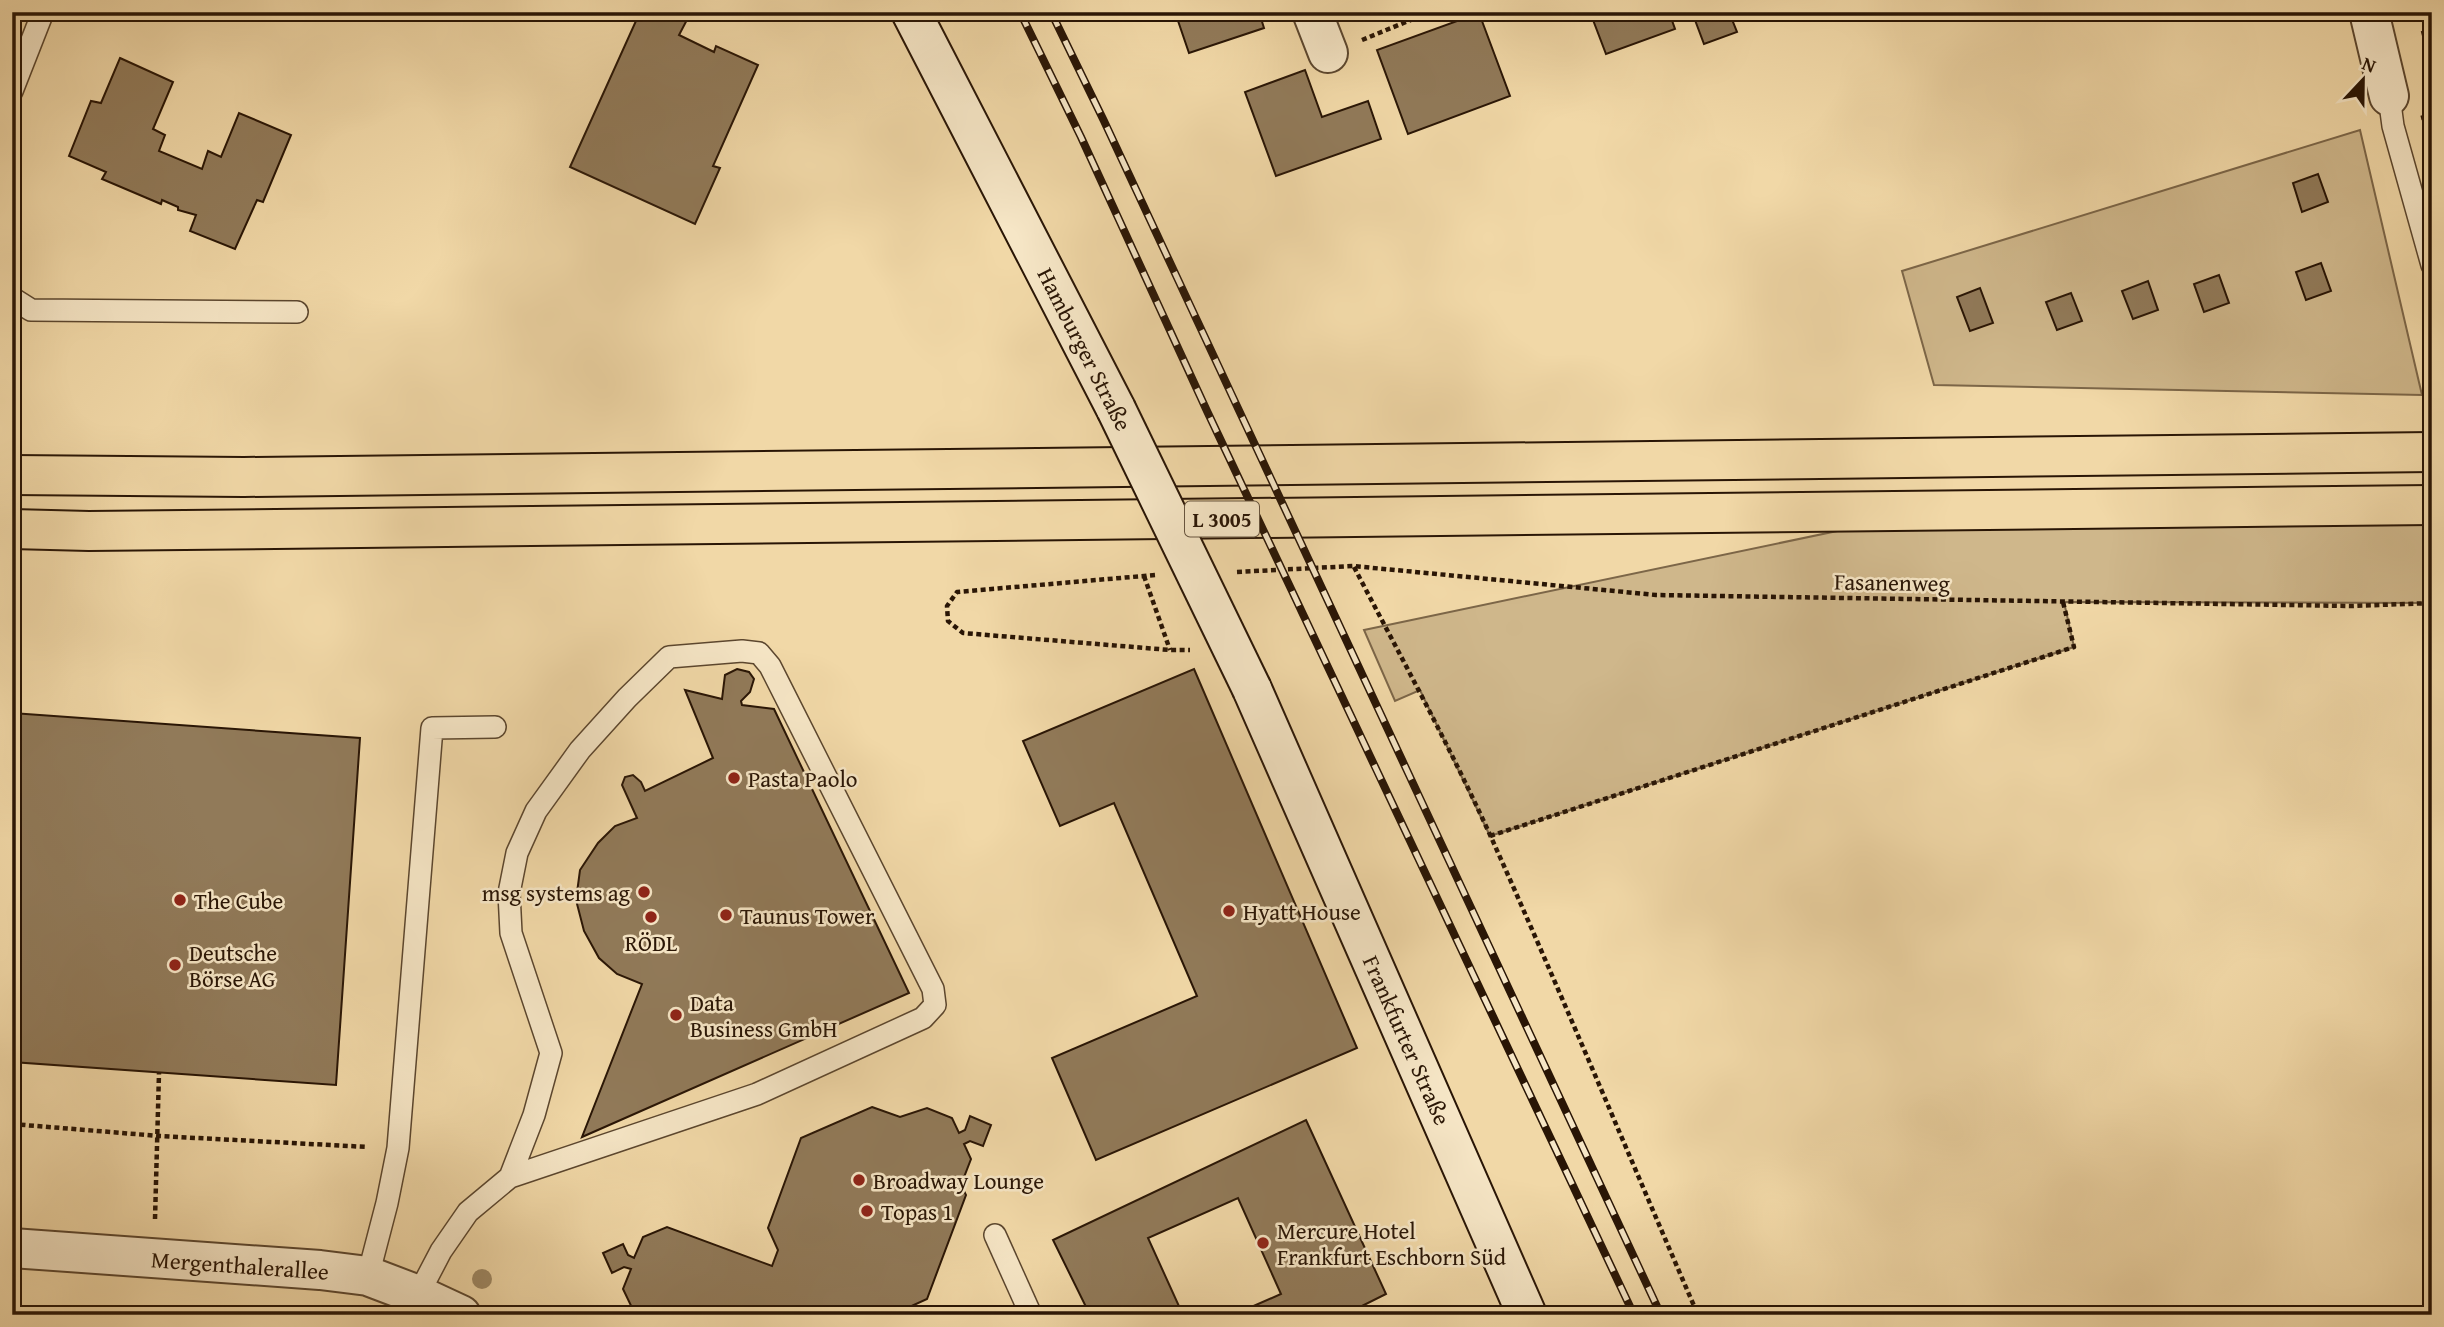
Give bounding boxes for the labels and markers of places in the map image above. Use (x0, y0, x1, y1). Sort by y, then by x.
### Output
place label: Pasta Paolo (748, 762, 858, 795)
marker: Pasta Paolo (726, 770, 742, 786)
place label: msg systems ag (482, 876, 631, 909)
place label: The Cube (194, 884, 283, 917)
marker: msg systems ag (636, 884, 652, 900)
marker: The Cube (172, 892, 188, 908)
place label: Hyatt House (1243, 895, 1361, 928)
place label: Taunus Tower (740, 899, 875, 932)
marker: Hyatt House (1221, 903, 1237, 919)
marker: Taunus Tower (718, 907, 734, 923)
marker: RÖDL (643, 909, 659, 925)
place label: RÖDL (625, 926, 677, 959)
place label: Deutsche Börse AG (189, 936, 277, 995)
marker: Deutsche Börse AG (167, 957, 183, 973)
place label: Data Business GmbH (690, 986, 838, 1045)
marker: Data Business GmbH (668, 1007, 684, 1023)
place label: Broadway Lounge (873, 1164, 1044, 1197)
marker: Broadway Lounge (851, 1172, 867, 1188)
place label: Topas 1 (881, 1195, 953, 1228)
marker: Topas 1 (859, 1203, 875, 1219)
place label: Mercure Hotel Frankfurt Eschborn Süd (1277, 1214, 1507, 1273)
marker: Mercure Hotel Frankfurt Eschborn Süd (1255, 1235, 1271, 1251)

